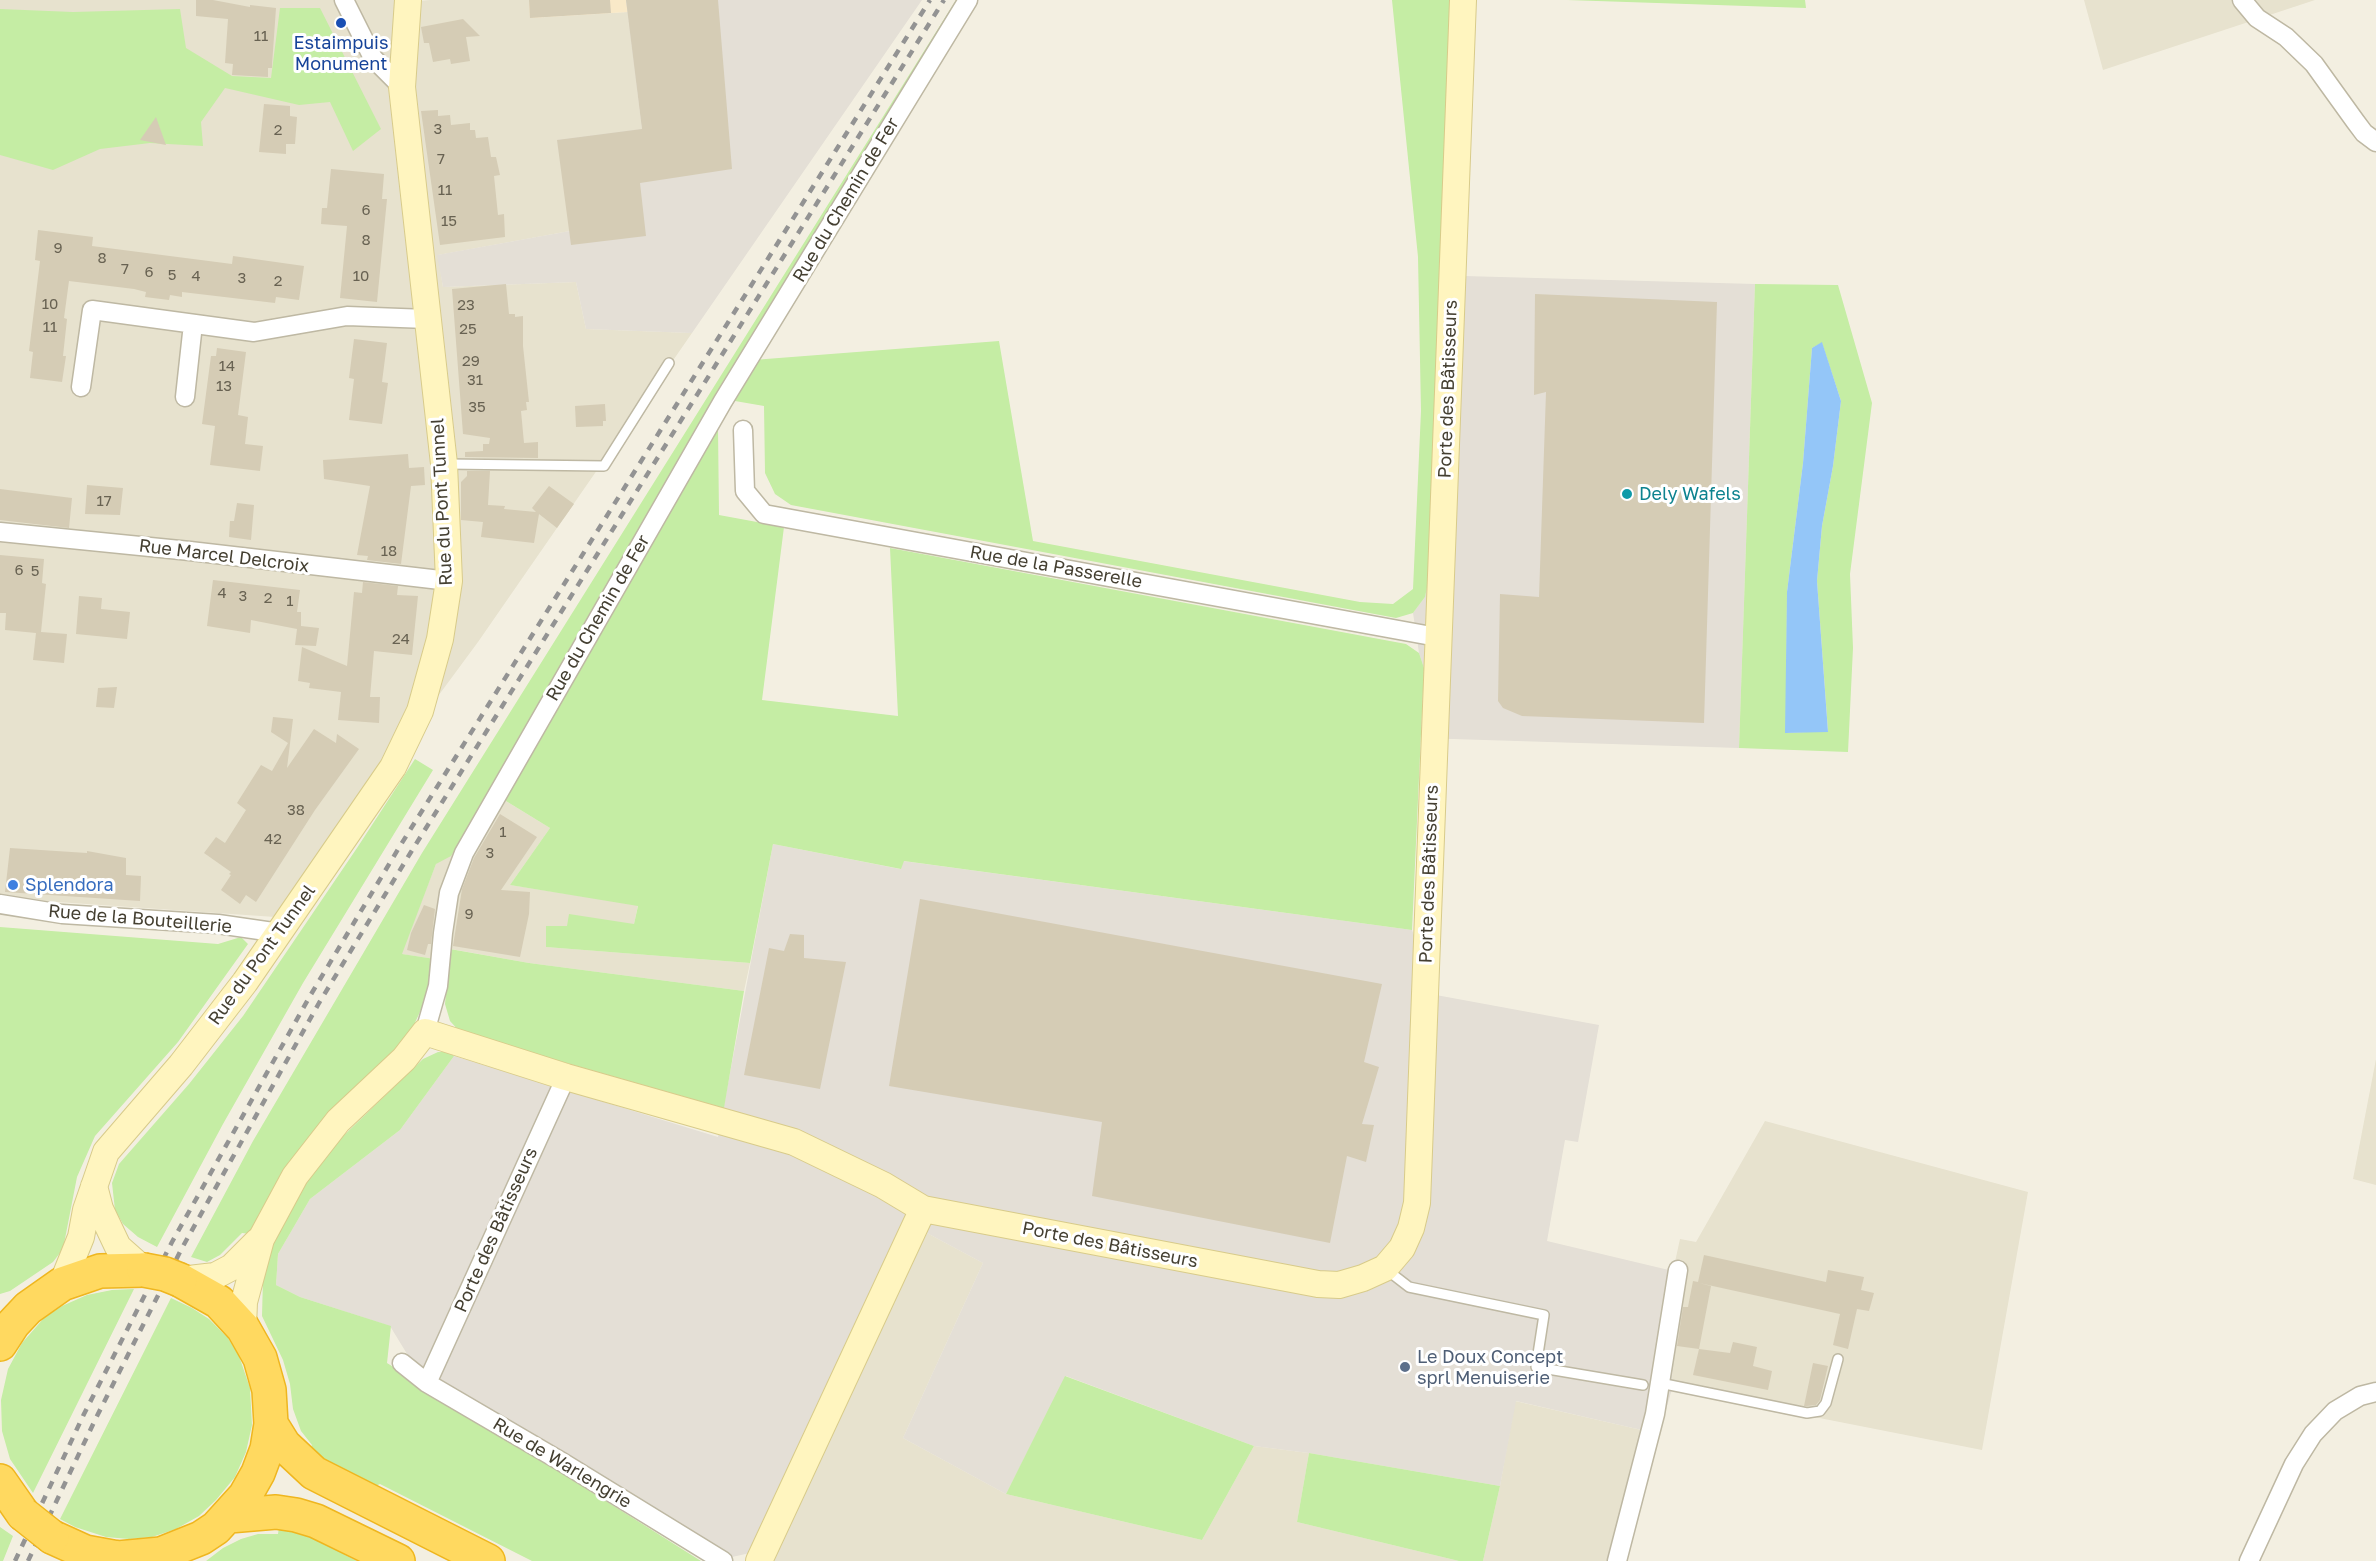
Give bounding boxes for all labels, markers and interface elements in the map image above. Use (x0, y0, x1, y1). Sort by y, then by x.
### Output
marker: Estaimpuis Monument (334, 16, 348, 30)
house number: 11 (254, 27, 268, 45)
place label: Estaimpuis Monument (294, 32, 388, 74)
street label: Rue du Chemin de Fer (788, 114, 904, 286)
house number: 3 (434, 120, 442, 138)
house number: 2 (274, 121, 282, 139)
house number: 7 (437, 150, 445, 168)
house number: 11 (438, 181, 452, 199)
house number: 6 (361, 201, 371, 219)
house number: 15 (441, 212, 457, 230)
house number: 8 (361, 231, 371, 249)
house number: 9 (53, 239, 63, 257)
house number: 8 (97, 249, 107, 267)
house number: 7 (121, 260, 129, 278)
house number: 6 (144, 263, 154, 281)
house number: 5 (168, 266, 176, 284)
house number: 4 (191, 267, 201, 285)
house number: 10 (353, 267, 369, 285)
house number: 3 (238, 269, 246, 287)
house number: 2 (274, 272, 282, 290)
house number: 10 (42, 295, 58, 313)
house number: 23 (457, 296, 475, 314)
street label: Porte des Bâtisseurs (1434, 299, 1462, 479)
house number: 11 (43, 318, 57, 336)
house number: 25 (459, 320, 477, 338)
house number: 29 (462, 352, 480, 370)
house number: 14 (219, 357, 235, 375)
house number: 31 (467, 371, 483, 389)
house number: 13 (216, 377, 232, 395)
house number: 35 (468, 398, 486, 416)
street label: Rue du Pont Tunnel (427, 418, 457, 586)
place label: Dely Wafels (1639, 483, 1741, 505)
marker: Dely Wafels (1620, 487, 1634, 501)
house number: 17 (96, 492, 112, 510)
street label: Rue du Chemin de Fer (542, 531, 654, 705)
street label: Rue Marcel Delcroix (138, 535, 310, 577)
street label: Rue de la Passerelle (968, 541, 1144, 593)
house number: 18 (381, 542, 397, 560)
house number: 6 (14, 561, 24, 579)
house number: 5 (31, 562, 39, 580)
house number: 4 (217, 584, 227, 602)
house number: 3 (239, 587, 247, 605)
house number: 2 (264, 589, 272, 607)
house number: 1 (286, 592, 294, 610)
house number: 24 (392, 630, 410, 648)
street label: Porte des Bâtisseurs (1415, 784, 1443, 964)
house number: 38 (287, 801, 305, 819)
house number: 1 (499, 823, 507, 841)
house number: 42 (264, 830, 282, 848)
house number: 3 (486, 844, 494, 862)
place label: Splendora (25, 874, 114, 896)
marker: Splendora (6, 878, 20, 892)
street label: Rue du Pont Tunnel (204, 881, 320, 1029)
street label: Rue de la Bouteillerie (47, 900, 233, 938)
house number: 9 (464, 905, 474, 923)
street label: Porte des Bâtisseurs (450, 1144, 542, 1316)
street label: Porte des Bâtisseurs (1020, 1217, 1200, 1273)
place label: Le Doux Concept sprl Menuiserie (1417, 1346, 1563, 1388)
marker: Le Doux Concept sprl Menuiserie (1398, 1360, 1412, 1374)
street label: Rue de Warlengrie (489, 1413, 635, 1513)

